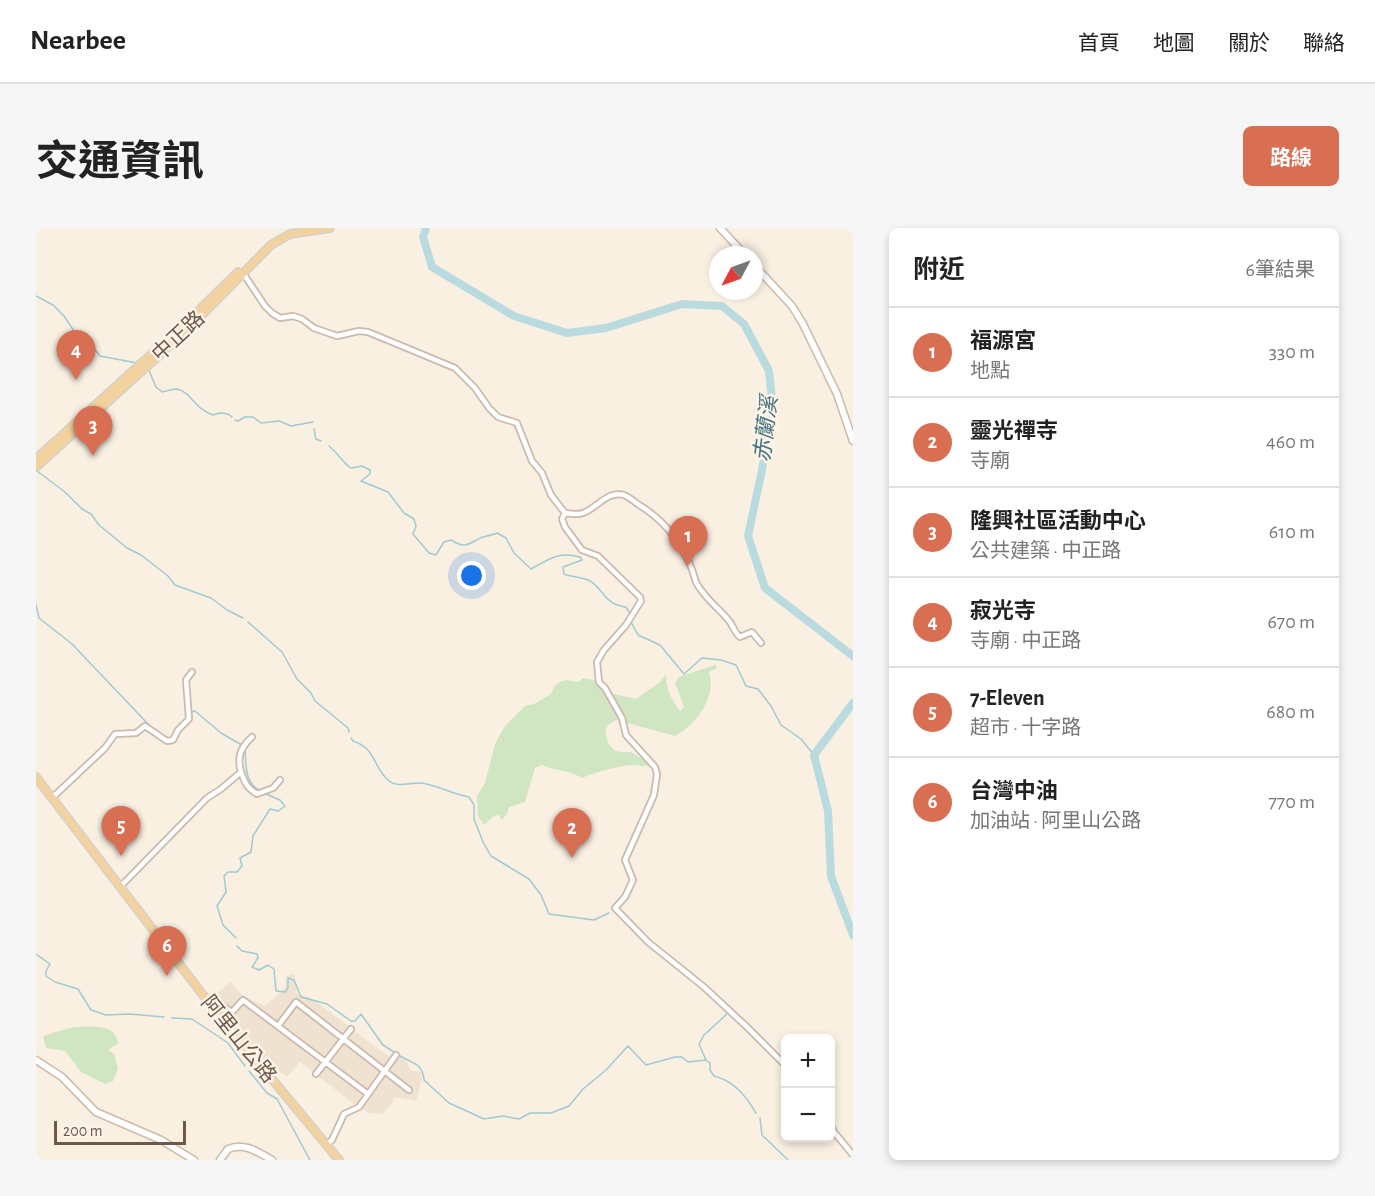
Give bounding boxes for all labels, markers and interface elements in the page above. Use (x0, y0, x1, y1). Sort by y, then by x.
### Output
text: Nearbee (30, 27, 126, 55)
text: 首頁 (1078, 33, 1120, 54)
text: 地圖 (1153, 33, 1195, 54)
text: 關於 (1228, 33, 1270, 54)
text: 聯絡 (1303, 33, 1345, 54)
button: 路線 (1243, 126, 1339, 186)
text: 交通資訊 (36, 141, 204, 183)
north arrow (709, 246, 763, 300)
text: 附近 (913, 257, 965, 283)
text: 6筆結果 (1246, 260, 1315, 280)
street label: 中正路 (147, 306, 209, 366)
pin: 4 (56, 330, 96, 380)
text: 福源宮 (970, 330, 1036, 352)
text: 1 (929, 342, 936, 362)
text: 330 m (1269, 342, 1315, 362)
text: 地點 (970, 361, 1010, 381)
water label: 赤蘭溪 (750, 392, 781, 463)
pin: 3 (74, 406, 112, 456)
text: 靈光禪寺 (970, 420, 1058, 442)
text: 2 (928, 432, 937, 452)
text: 460 m (1266, 432, 1315, 452)
text: 寺廟 (970, 451, 1010, 471)
text: 隆興社區活動中心 (970, 510, 1146, 532)
pin: 1 (668, 516, 708, 566)
text: 3 (928, 522, 937, 542)
text: 610 m (1269, 522, 1315, 542)
text: 公共建築 · 中正路 (970, 541, 1121, 561)
your location (457, 561, 486, 590)
text: 寂光寺 (970, 600, 1036, 622)
text: 4 (927, 612, 938, 632)
text: 670 m (1267, 612, 1315, 632)
text: 寺廟 · 中正路 (970, 631, 1081, 651)
text: 7-Eleven (970, 687, 1045, 709)
text: 5 (928, 702, 937, 722)
text: 680 m (1266, 702, 1315, 722)
text: 超市 · 十字路 (970, 718, 1081, 738)
text: 台灣中油 (970, 780, 1058, 802)
text: 6 (928, 792, 937, 812)
text: 770 m (1268, 792, 1315, 812)
pin: 5 (102, 806, 140, 856)
pin: 2 (552, 808, 592, 858)
text: 加油站 · 阿里山公路 (970, 811, 1141, 831)
pin: 6 (148, 926, 186, 976)
street label: 阿里山公路 (197, 991, 281, 1087)
map controls (781, 1034, 835, 1142)
button: + (781, 1034, 835, 1088)
button: − (781, 1088, 835, 1142)
scale bar (54, 1118, 186, 1146)
text: 200 m (63, 1123, 103, 1139)

